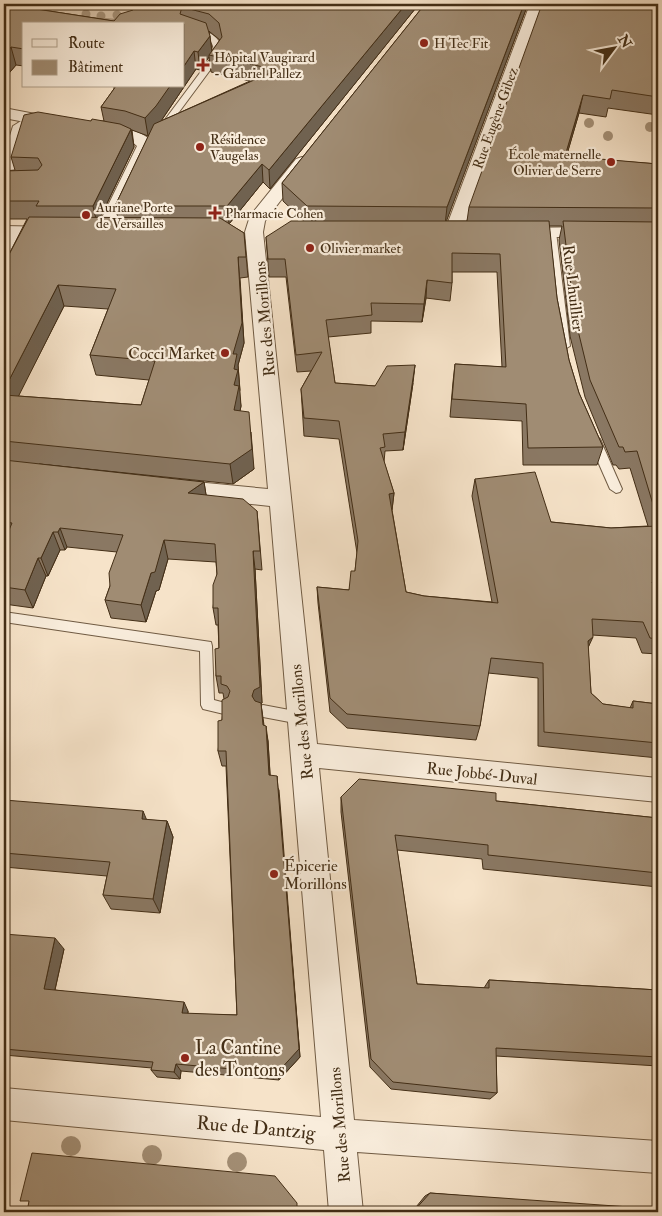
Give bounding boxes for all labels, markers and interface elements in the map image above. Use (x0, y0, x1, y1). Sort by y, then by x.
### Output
legend (22, 22, 185, 88)
north arrow (590, 22, 640, 72)
text: N (614, 31, 635, 52)
text: Route (68, 34, 105, 53)
place label: H Tec Fit (434, 35, 489, 52)
marker: H Tec Fit (418, 37, 430, 49)
place label: Hôpital Vaugirard - Gabriel Pallez (214, 49, 315, 82)
text: Bâtiment (68, 58, 123, 77)
marker: Hôpital Vaugirard - Gabriel Pallez (196, 58, 210, 72)
street label: Rue Eugène Gibez (469, 65, 522, 171)
place label: Résidence Vaugelas (210, 131, 266, 164)
marker: Résidence Vaugelas (194, 141, 206, 153)
place label: École maternelle Olivier de Serre (508, 146, 601, 179)
marker: École maternelle Olivier de Serre (605, 156, 617, 168)
place label: Auriane Porte de Versailles (95, 199, 173, 232)
place label: Pharmacie Cohen (225, 205, 324, 222)
marker: Pharmacie Cohen (209, 207, 221, 219)
marker: Auriane Porte de Versailles (80, 209, 92, 221)
place label: Olivier market (320, 240, 401, 257)
marker: Olivier market (304, 242, 316, 254)
street label: Rue Lhuillier (558, 244, 588, 333)
street label: Rue des Morillons (250, 260, 280, 377)
place label: Cocci Market (128, 344, 215, 364)
marker: Cocci Market (219, 347, 231, 359)
street label: Rue des Morillons (286, 663, 318, 780)
street label: Rue Jobbé-Duval (425, 758, 538, 791)
place label: Épicerie Morillons (284, 855, 347, 894)
marker: Épicerie Morillons (268, 868, 280, 880)
place label: La Cantine des Tontons (195, 1036, 285, 1082)
marker: La Cantine des Tontons (179, 1052, 191, 1064)
street label: Rue des Morillons (325, 1066, 355, 1183)
street label: Rue de Dantzig (195, 1111, 317, 1145)

